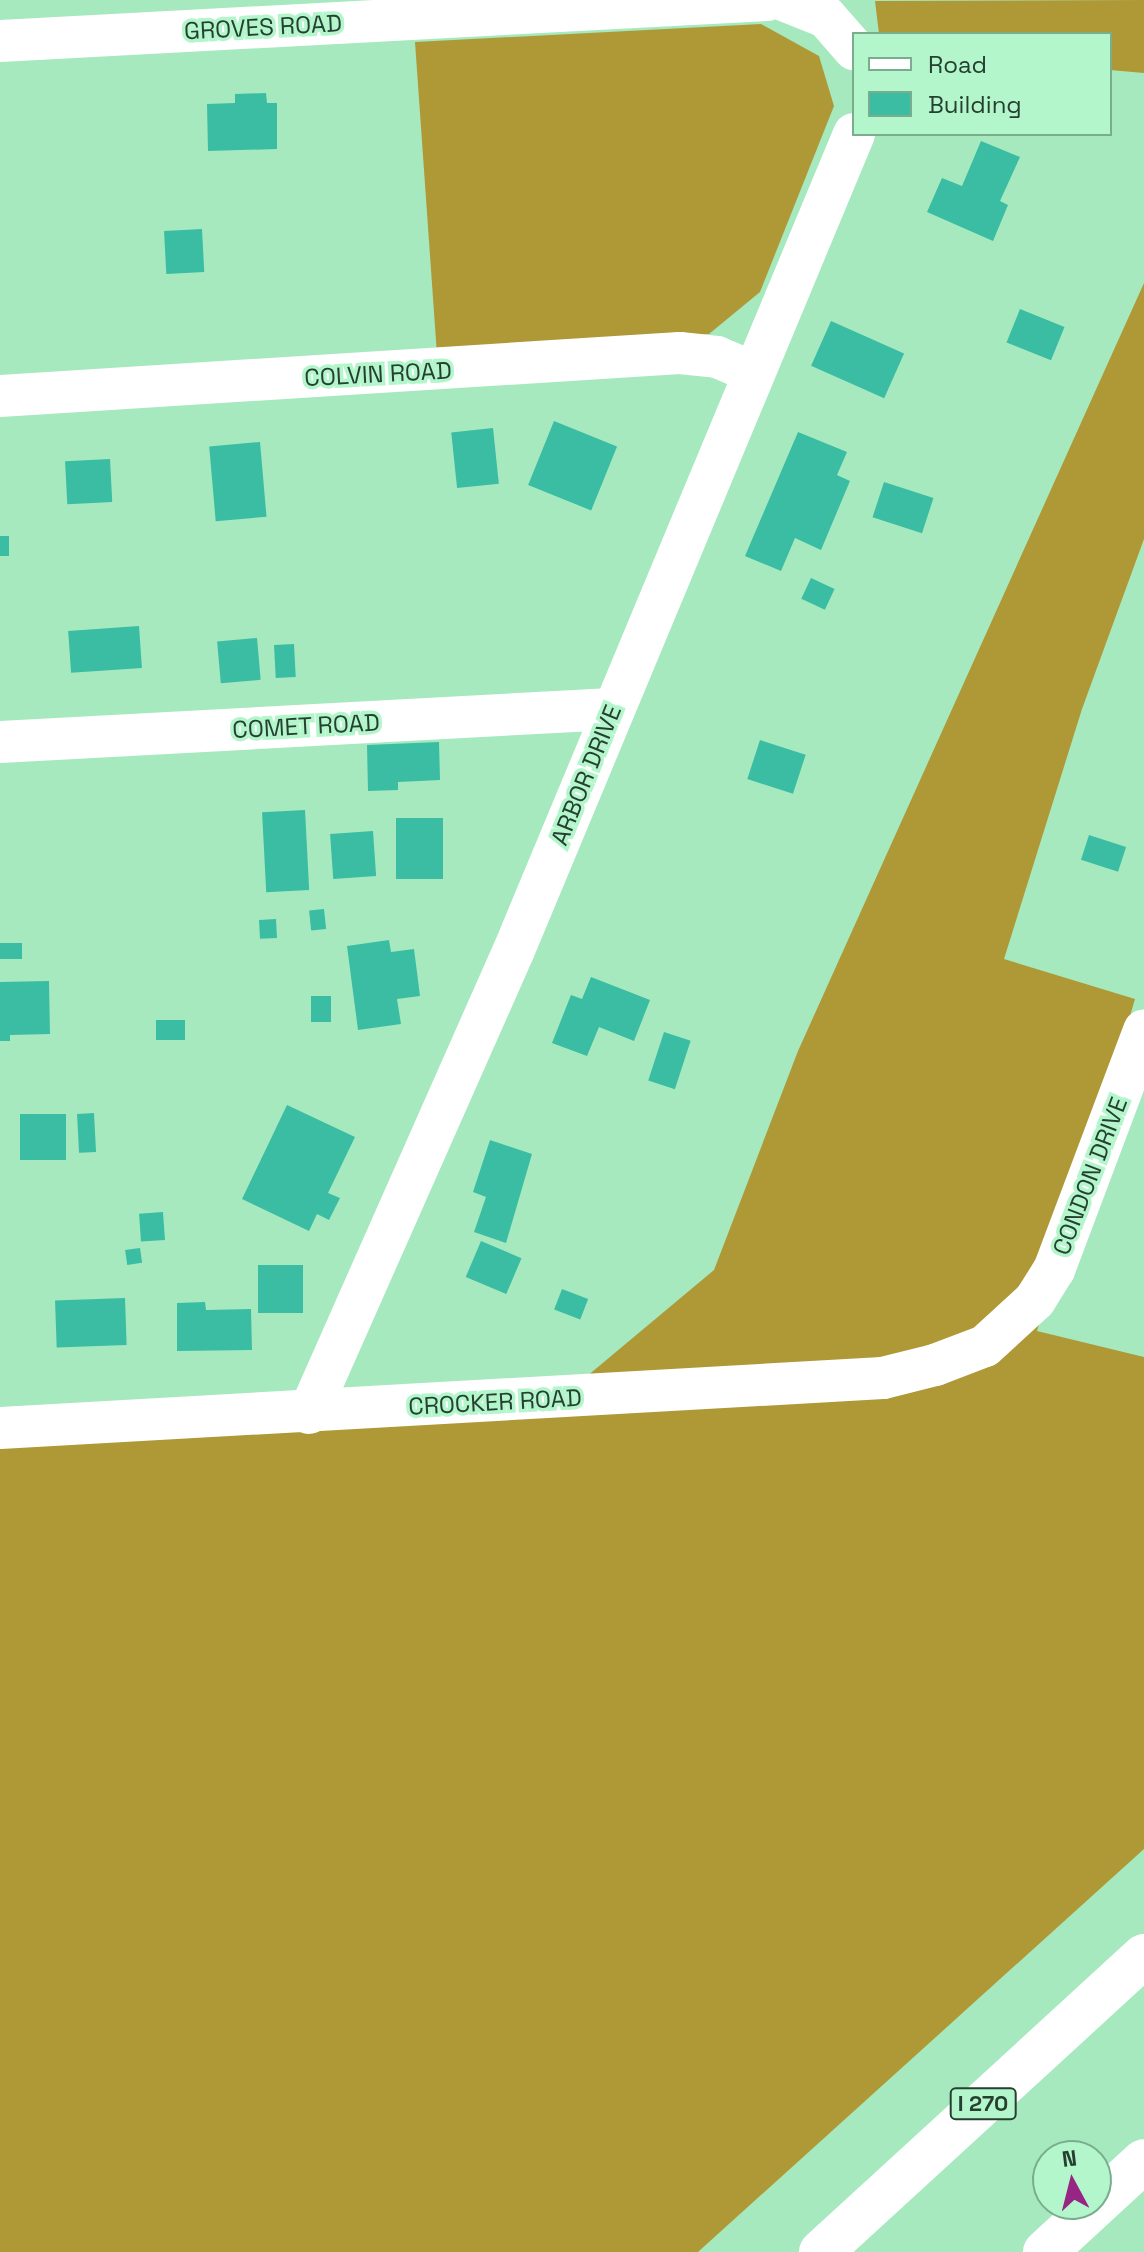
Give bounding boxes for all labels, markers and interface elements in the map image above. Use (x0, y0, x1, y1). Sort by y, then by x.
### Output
street label: GROVES ROAD (183, 8, 343, 46)
legend (852, 32, 1112, 136)
text: Road (928, 49, 987, 80)
text: Building (928, 89, 1022, 120)
street label: COLVIN ROAD (304, 356, 452, 392)
street label: ARBOR DRIVE (545, 701, 627, 849)
street label: COMET ROAD (231, 708, 381, 744)
street label: CONDON DRIVE (1047, 1093, 1133, 1259)
street label: CROCKER ROAD (408, 1383, 582, 1421)
road number: I 270 (949, 2086, 1017, 2122)
north arrow (1032, 2140, 1112, 2220)
text: N (1060, 2143, 1078, 2173)

